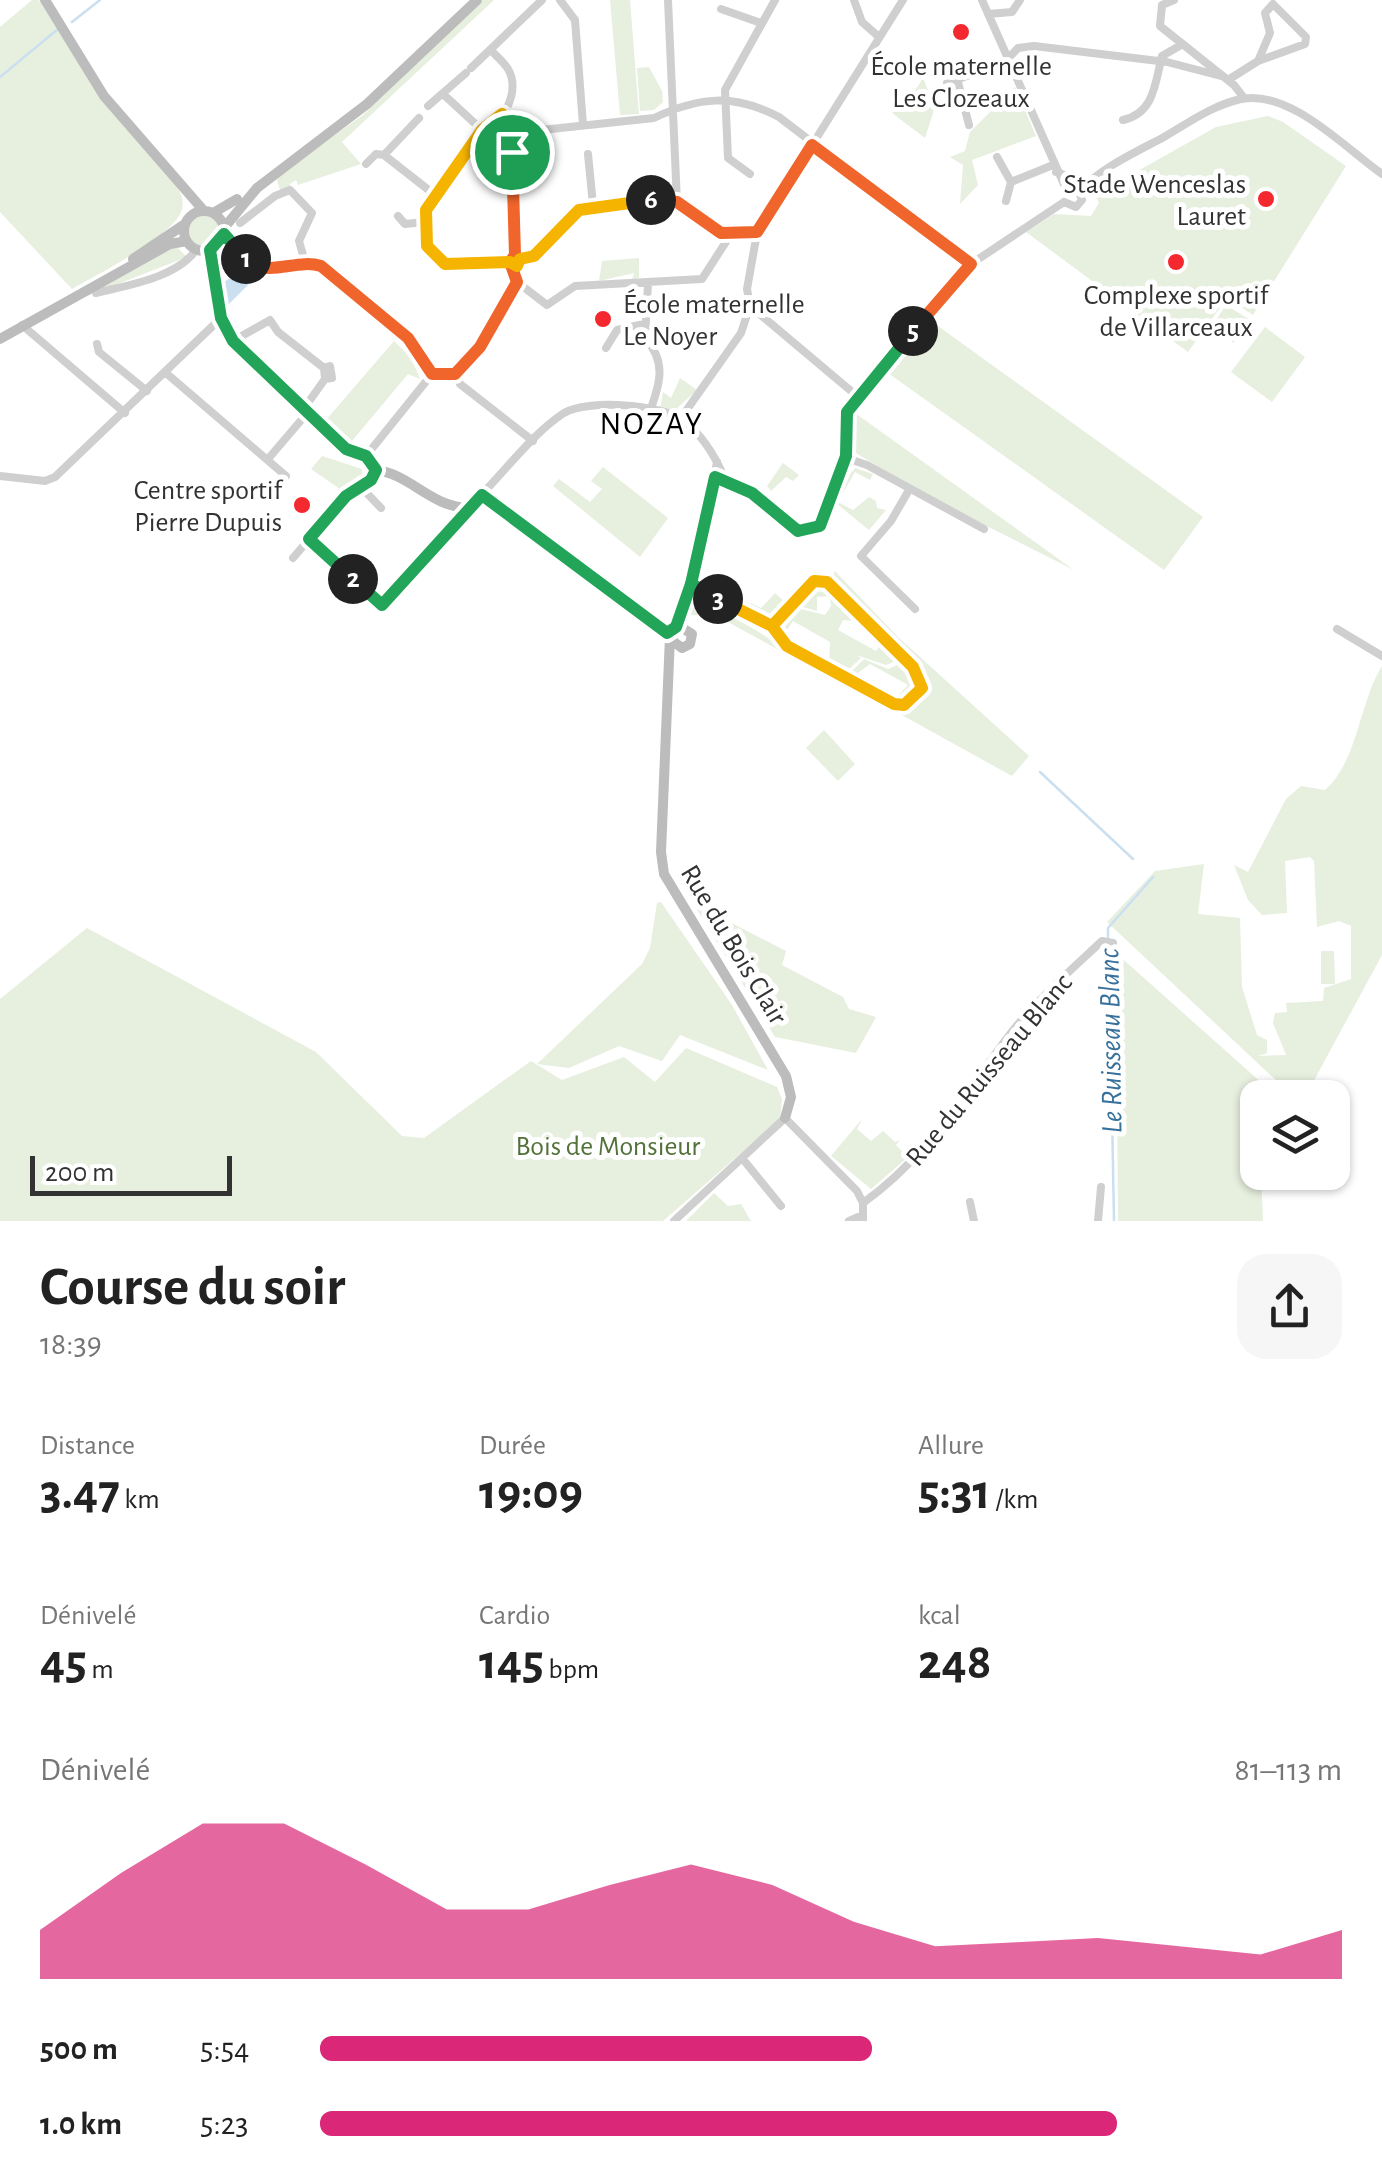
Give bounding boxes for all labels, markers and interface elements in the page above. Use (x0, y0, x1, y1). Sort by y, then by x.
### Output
marker: École maternelle Les Clozeaux (950, 21, 972, 43)
place label: École maternelle Les Clozeaux (870, 50, 1052, 113)
pin (470, 110, 555, 195)
icon: arrive (485, 125, 540, 180)
place label: Stade Wenceslas Lauret (1064, 171, 1246, 231)
pin: 6 (626, 175, 676, 225)
text: 6 (644, 186, 658, 214)
marker: Stade Wenceslas Lauret (1255, 188, 1277, 210)
pin: 1 (221, 234, 271, 284)
text: 1 (241, 245, 251, 273)
marker: Complexe sportif de Villarceaux (1165, 251, 1187, 273)
place label: Complexe sportif de Villarceaux (1084, 282, 1270, 342)
place label: École maternelle Le Noyer (623, 288, 805, 351)
pin: 5 (888, 306, 938, 356)
marker: École maternelle Le Noyer (592, 308, 614, 330)
text: 5 (907, 317, 919, 345)
district label: NOZAY (600, 408, 704, 440)
place label: Centre sportif Pierre Dupuis (134, 477, 284, 537)
marker: Centre sportif Pierre Dupuis (291, 494, 313, 516)
pin: 2 (328, 554, 378, 604)
text: 2 (346, 565, 360, 593)
pin: 3 (693, 574, 743, 624)
text: 3 (712, 585, 724, 613)
street label: Rue du Bois Clair (675, 860, 792, 1030)
water label: Le Ruisseau Blanc (1094, 947, 1128, 1134)
street label: Rue du Ruisseau Blanc (901, 969, 1078, 1172)
map controls (1240, 1080, 1350, 1190)
button: layers (1240, 1080, 1350, 1190)
park label: Bois de Monsieur (516, 1133, 700, 1161)
scale bar (30, 1151, 232, 1196)
text: 200 m (45, 1159, 114, 1187)
button: share (1237, 1254, 1342, 1359)
text: Course du soir (40, 1260, 345, 1315)
text: 18:39 (40, 1328, 102, 1360)
text: Distance (40, 1432, 135, 1460)
text: Durée (479, 1432, 546, 1460)
text: Allure (918, 1432, 984, 1460)
text: 3.47 (40, 1468, 120, 1518)
text: 19:09 (479, 1468, 583, 1518)
text: 5:31 (918, 1468, 991, 1518)
text: km (120, 1486, 160, 1514)
text: /km (991, 1486, 1038, 1514)
text: Dénivelé (40, 1602, 136, 1630)
text: Cardio (479, 1602, 550, 1630)
text: kcal (918, 1602, 961, 1630)
text: 45 (40, 1638, 87, 1688)
text: 145 (479, 1638, 544, 1688)
text: 248 (918, 1638, 991, 1688)
text: m (87, 1656, 114, 1684)
text: bpm (544, 1656, 599, 1684)
text: Dénivelé (40, 1754, 150, 1786)
text: 81–113 m (1235, 1754, 1342, 1786)
text: 500 m (40, 2033, 118, 2065)
text: 5:54 (200, 2033, 249, 2065)
text: 1.0 km (40, 2108, 122, 2140)
text: 5:23 (200, 2108, 248, 2140)

